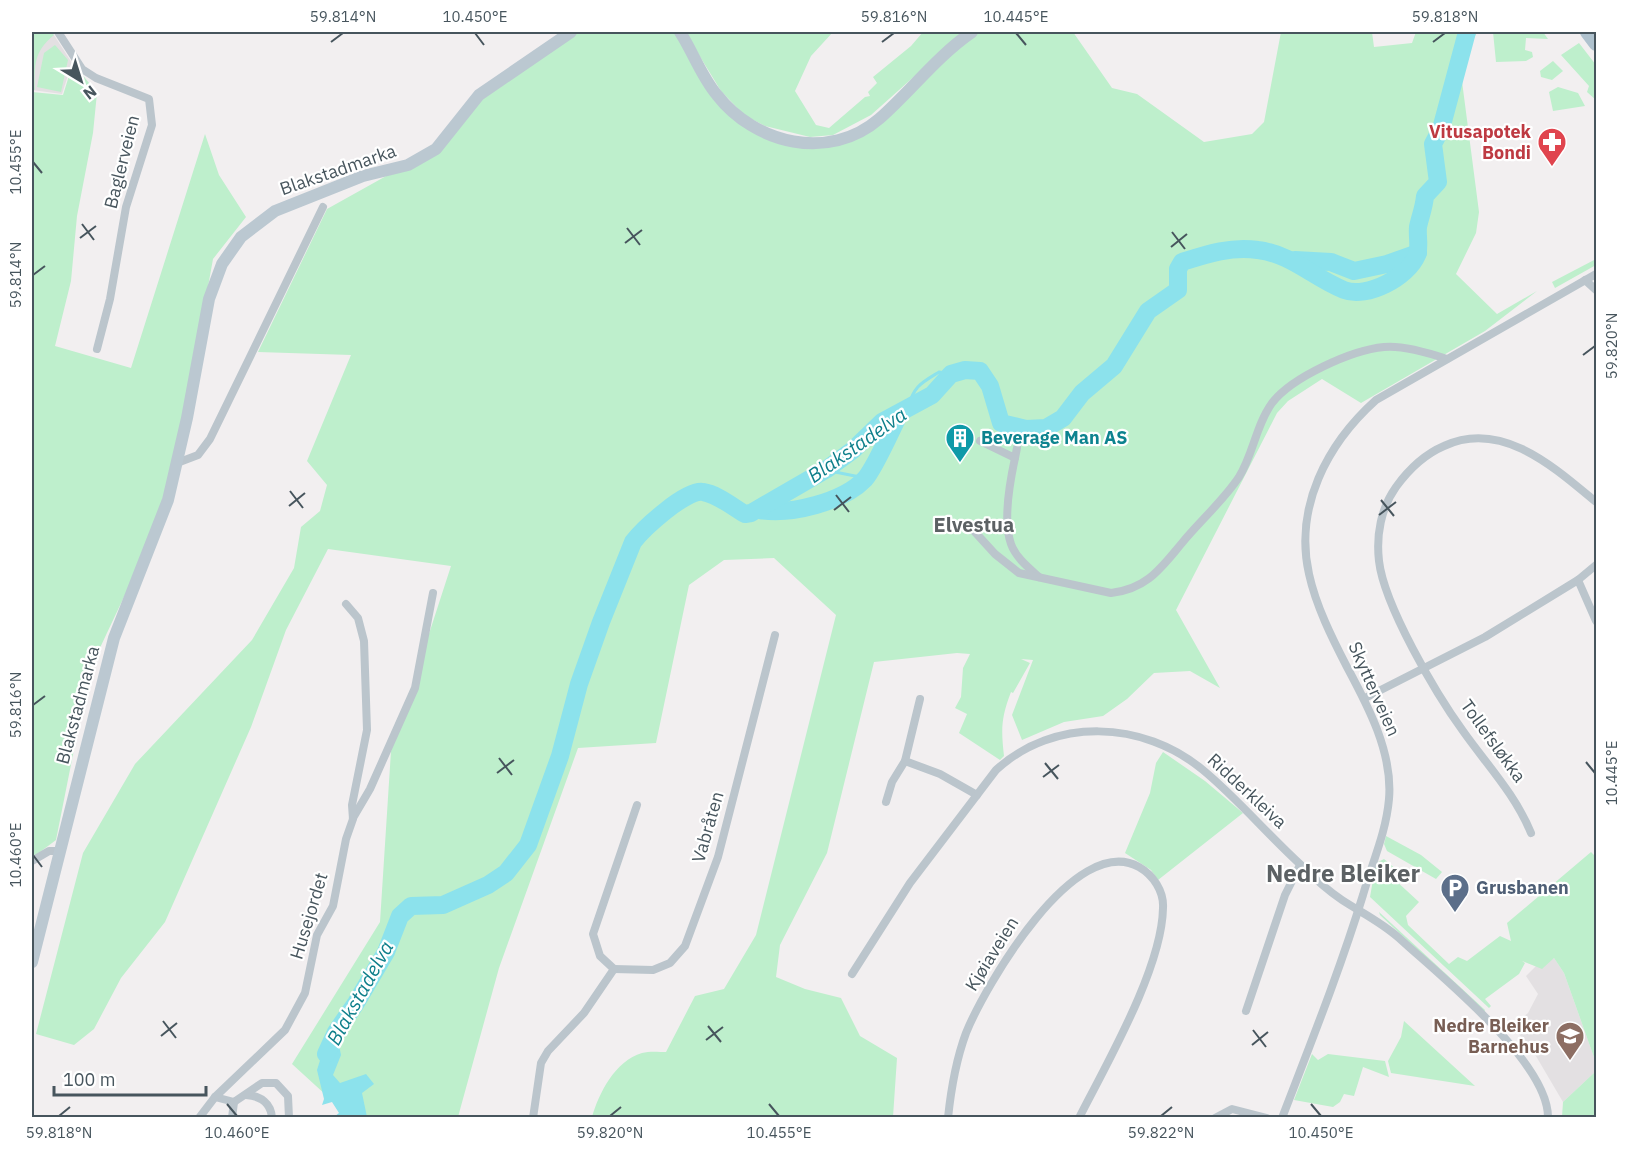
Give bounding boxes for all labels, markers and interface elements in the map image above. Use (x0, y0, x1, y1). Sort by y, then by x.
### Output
text: 59.814°N (310, 7, 376, 26)
text: 10.450°E (443, 7, 507, 26)
text: 59.816°N (861, 7, 927, 26)
text: 10.445°E (984, 7, 1048, 26)
text: 59.818°N (1412, 7, 1478, 26)
north arrow (51, 51, 111, 111)
text: N (80, 81, 101, 104)
street label: Baglerveien (99, 113, 144, 211)
place label: Vitusapotek Bondi (1429, 120, 1532, 164)
pharmacy icon: Vitusapotek Bondi (1536, 126, 1568, 168)
text: 10.455°E (6, 130, 25, 194)
street label: Blakstadmarka (277, 139, 399, 200)
text: 59.814°N (6, 242, 25, 308)
text: 59.820°N (1602, 313, 1621, 379)
water label: Blakstadelva (802, 401, 912, 489)
building icon: Beverage Man AS (944, 422, 976, 464)
place label: Beverage Man AS (981, 426, 1128, 449)
district label: Elvestua (934, 511, 1014, 538)
street label: Skytterveien (1343, 638, 1406, 740)
street label: Blakstadmarka (51, 643, 104, 767)
text: 59.816°N (6, 672, 25, 738)
street label: Tollefsløkka (1456, 695, 1531, 787)
text: 10.445°E (1602, 741, 1621, 805)
street label: Ridderkleiva (1203, 748, 1292, 834)
street label: Vabråten (686, 789, 729, 865)
text: 10.460°E (6, 823, 25, 887)
district label: Nedre Bleiker (1266, 857, 1420, 889)
street label: Husejordet (284, 870, 333, 962)
parking icon: Grusbanen (1439, 872, 1471, 914)
place label: Grusbanen (1476, 876, 1569, 899)
street label: Kjøiaveien (960, 912, 1023, 995)
water label: Blakstadelva (320, 936, 399, 1050)
place label: Nedre Bleiker Barnehus (1433, 1014, 1549, 1058)
school or university icon: Nedre Bleiker Barnehus (1554, 1020, 1586, 1062)
scale bar (54, 1059, 206, 1097)
text: 100 m (63, 1068, 115, 1091)
text: 59.818°N (26, 1123, 92, 1142)
text: 10.460°E (205, 1123, 269, 1142)
text: 59.820°N (577, 1123, 643, 1142)
text: 10.455°E (747, 1123, 811, 1142)
text: 59.822°N (1128, 1123, 1194, 1142)
text: 10.450°E (1289, 1123, 1353, 1142)

